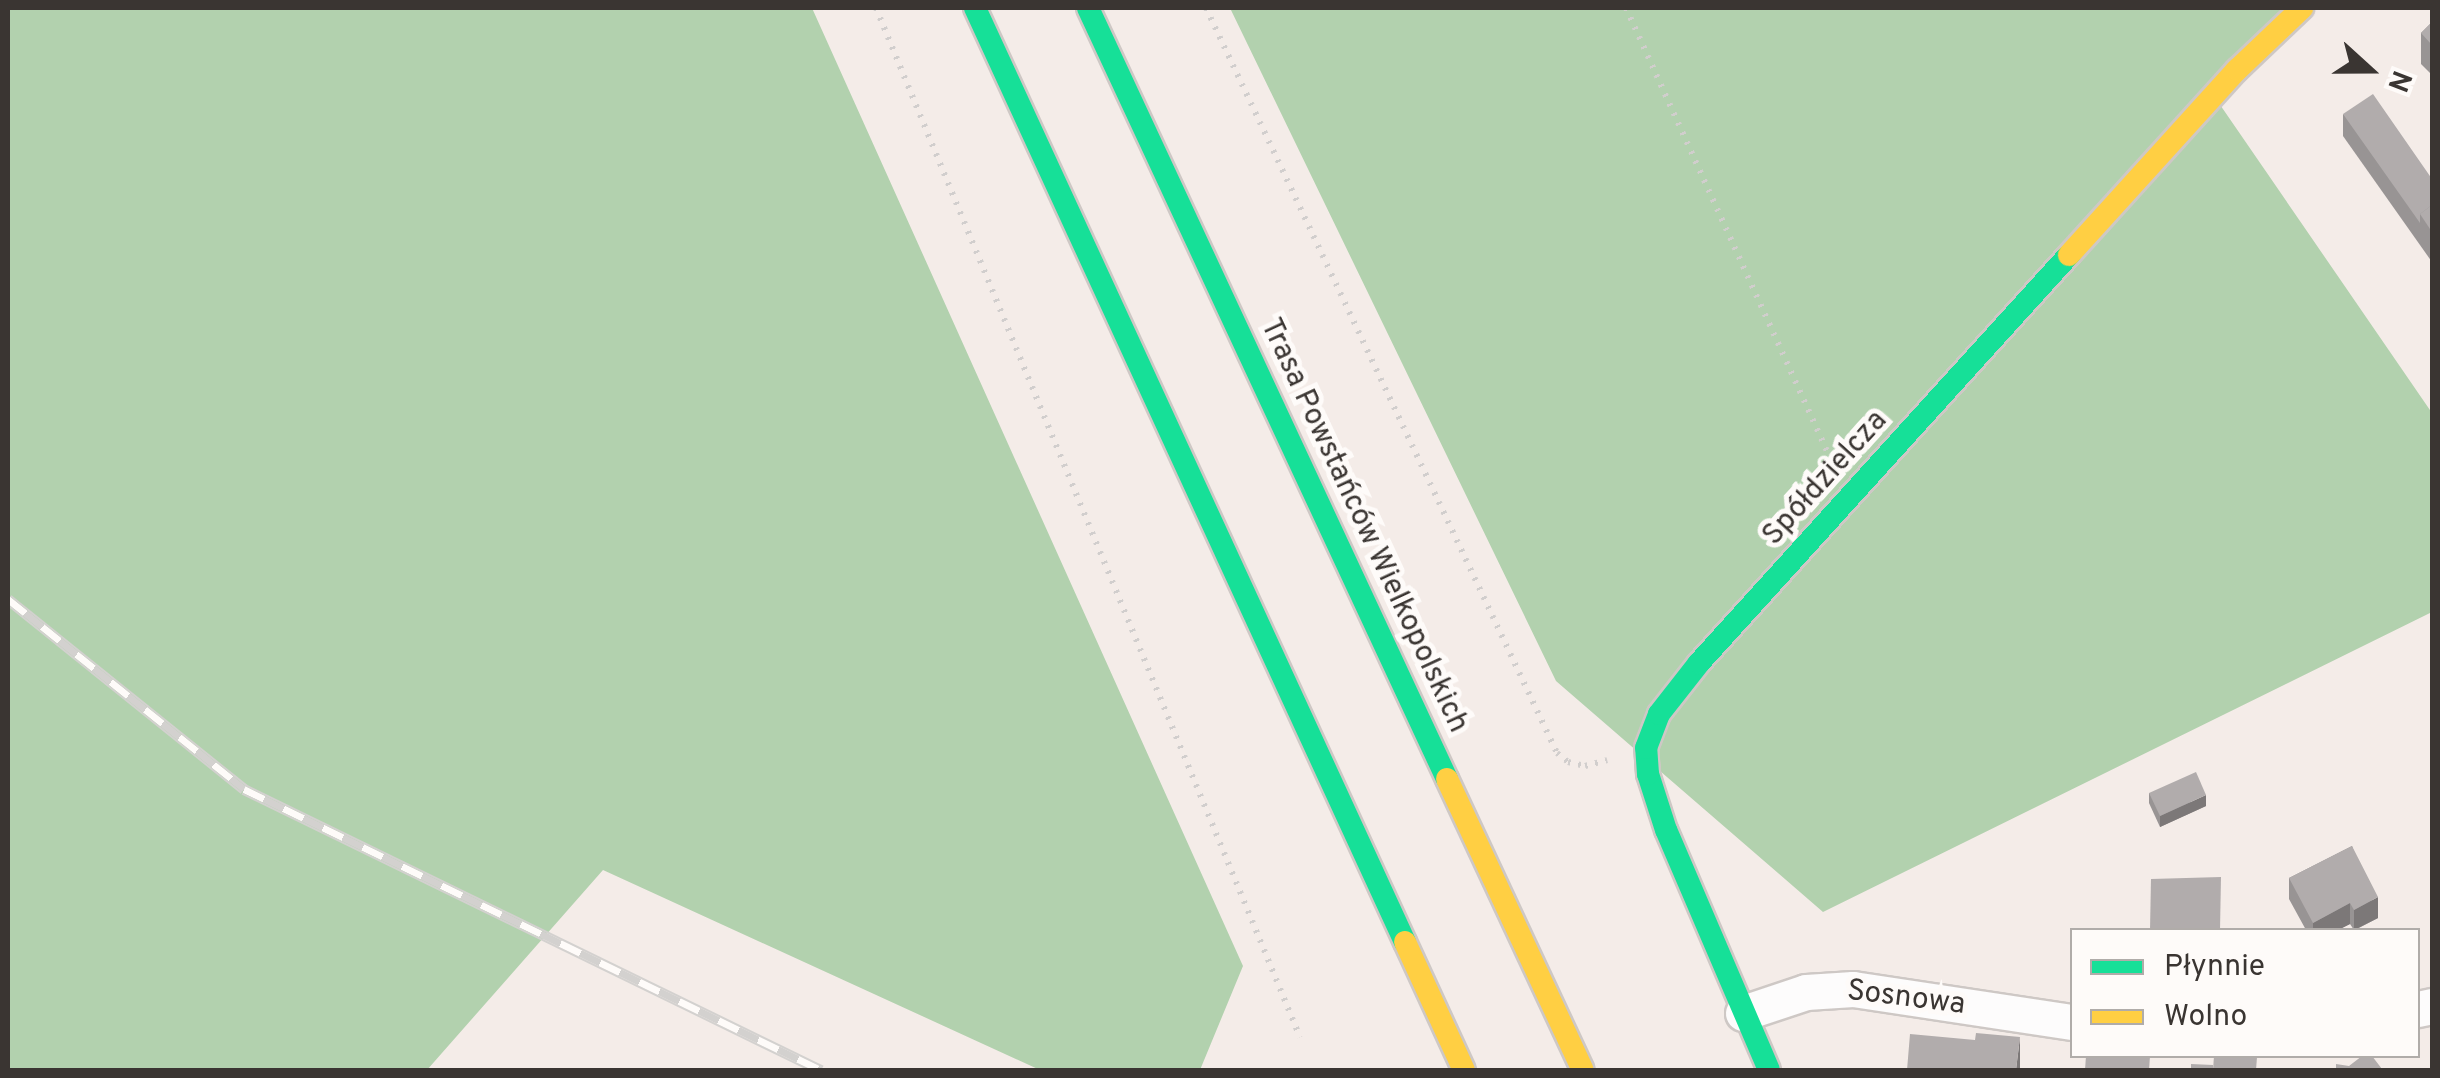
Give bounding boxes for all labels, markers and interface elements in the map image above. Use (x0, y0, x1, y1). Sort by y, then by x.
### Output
north arrow (2320, 20, 2420, 120)
text: N (2378, 65, 2418, 97)
street label: Trasa Powstańców Wielkopolskich (1251, 313, 1475, 739)
street label: Spółdzielcza (1756, 404, 1896, 554)
legend (2070, 928, 2420, 1058)
text: Płynnie (2164, 949, 2265, 986)
street label: Sosnowa (1845, 974, 1967, 1024)
text: Wolno (2164, 999, 2247, 1036)

